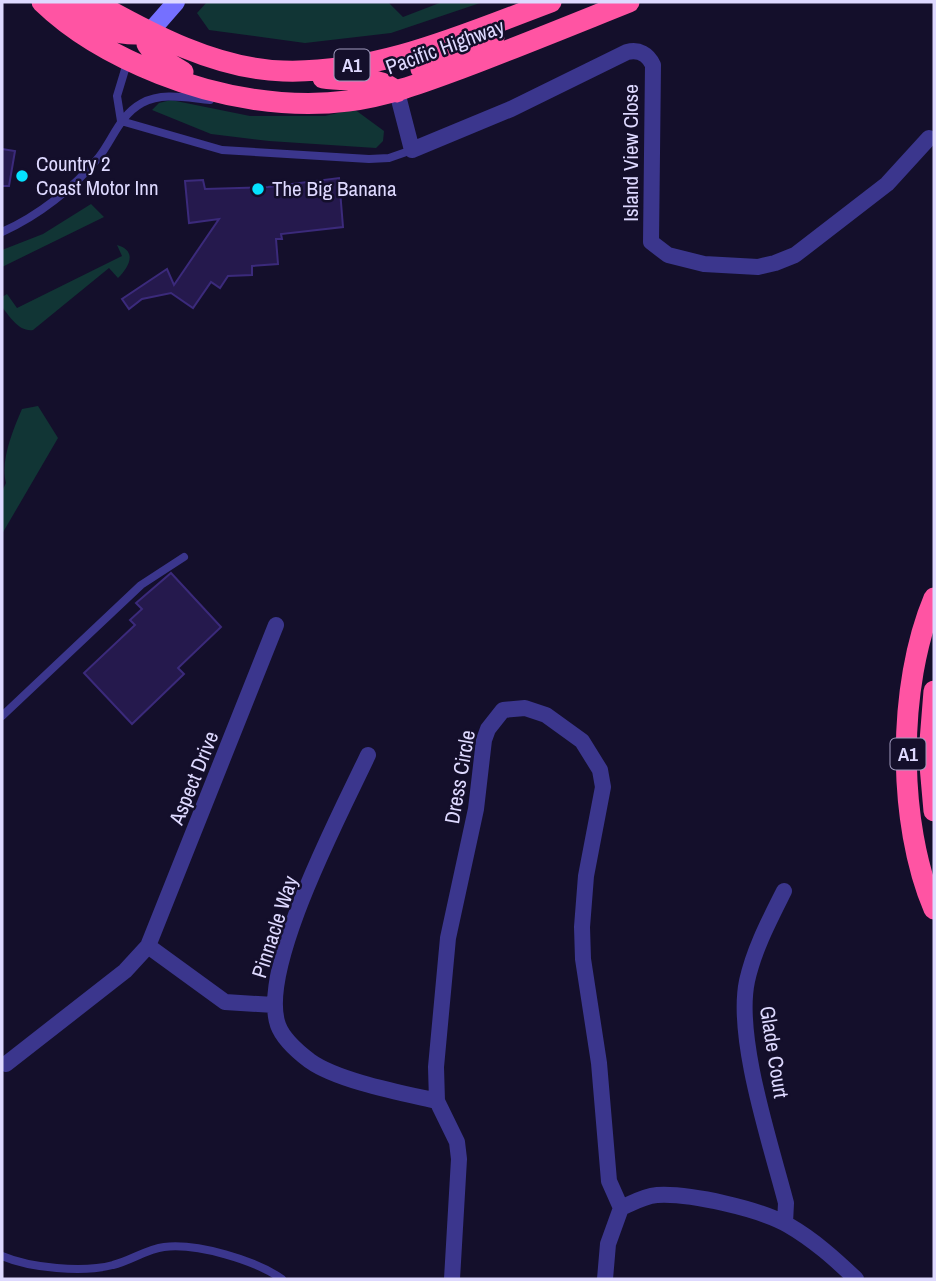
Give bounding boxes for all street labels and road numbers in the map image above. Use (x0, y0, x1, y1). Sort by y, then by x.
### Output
street label: Pacific Highway (381, 11, 509, 81)
road number: A1 (334, 50, 370, 80)
street label: Island View Close (616, 84, 645, 222)
street label: Aspect Drive (161, 727, 225, 830)
street label: Dress Circle (437, 728, 482, 826)
road number: A1 (890, 738, 926, 769)
street label: Pinnacle Way (244, 872, 305, 982)
street label: Glade Court (753, 1004, 796, 1100)

